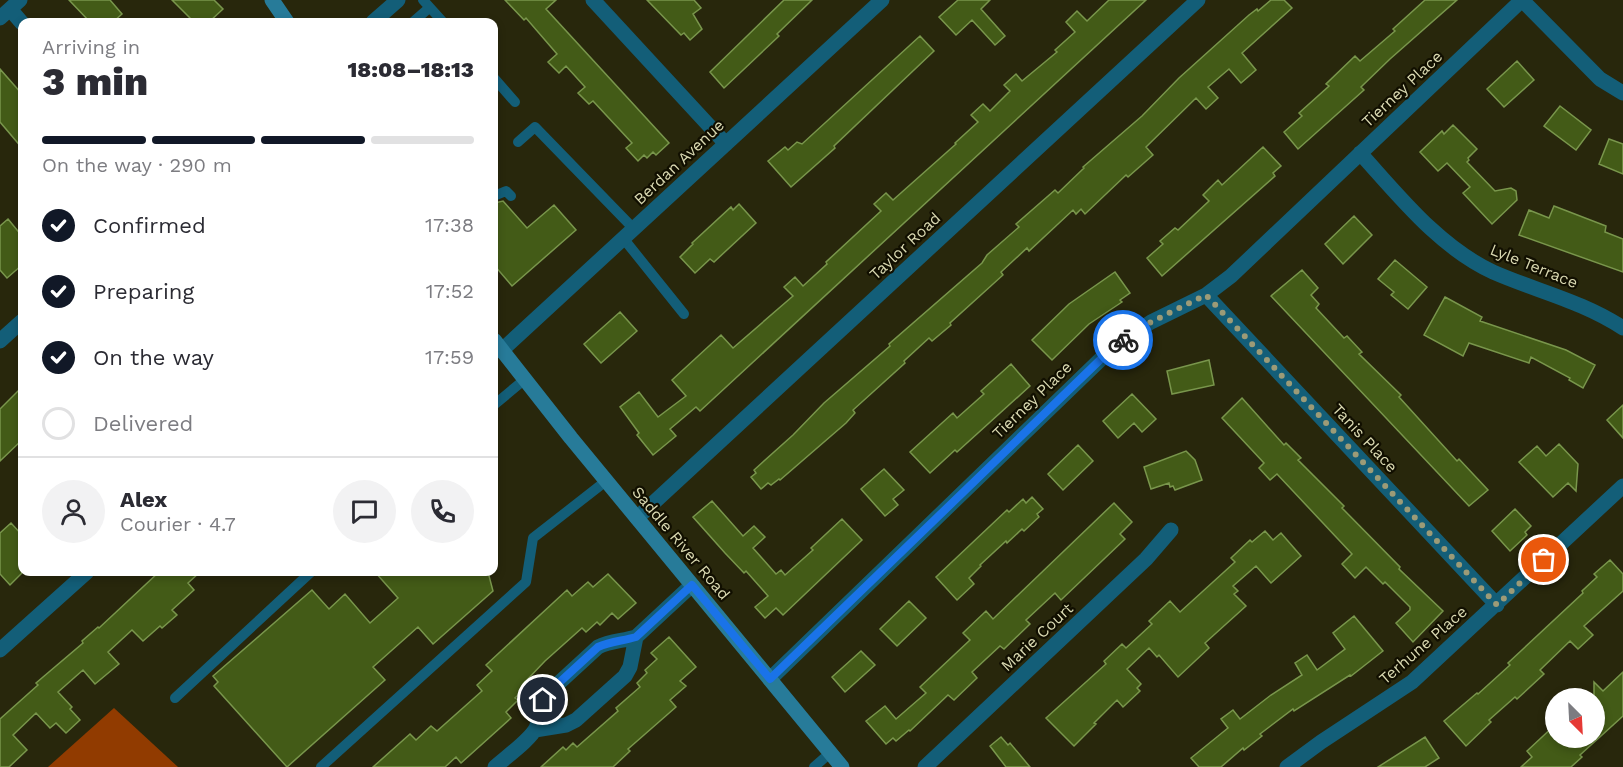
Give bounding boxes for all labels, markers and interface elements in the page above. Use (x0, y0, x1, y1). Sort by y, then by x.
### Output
text: Arriving in (42, 35, 140, 59)
street label: Tierney Place (1358, 47, 1446, 131)
text: 18:08–18:13 (348, 57, 474, 82)
text: 3 min (42, 59, 148, 104)
street label: Berdan Avenue (630, 115, 728, 209)
text: On the way · 290 m (42, 153, 232, 177)
street label: Taylor Road (866, 208, 944, 284)
icon: check (42, 209, 75, 242)
text: Confirmed (93, 213, 206, 238)
text: 17:38 (425, 213, 474, 237)
street label: Lyle Terrace (1487, 240, 1581, 292)
icon: check (42, 275, 75, 308)
text: Preparing (93, 279, 194, 304)
text: 17:52 (426, 279, 474, 303)
courier (1093, 310, 1153, 370)
icon: bike (1107, 324, 1140, 357)
icon: check (42, 341, 75, 374)
text: On the way (93, 345, 214, 370)
text: 17:59 (425, 345, 474, 369)
street label: Tierney Place (988, 357, 1076, 443)
street label: Tanis Place (1328, 400, 1402, 476)
text: Delivered (93, 411, 193, 436)
button: person (42, 480, 105, 543)
button: chat (333, 480, 396, 543)
button: phone (411, 480, 474, 543)
street label: Saddle River Road (628, 483, 734, 603)
text: Alex (120, 487, 167, 512)
text: Courier · 4.7 (120, 512, 236, 536)
pin (1518, 534, 1569, 585)
icon: bag (1527, 543, 1560, 576)
street label: Marie Court (997, 599, 1077, 675)
street label: Terhune Place (1375, 602, 1471, 688)
pin (517, 674, 568, 725)
icon: home (526, 683, 559, 716)
north arrow (1545, 688, 1605, 748)
map controls (1545, 688, 1605, 748)

